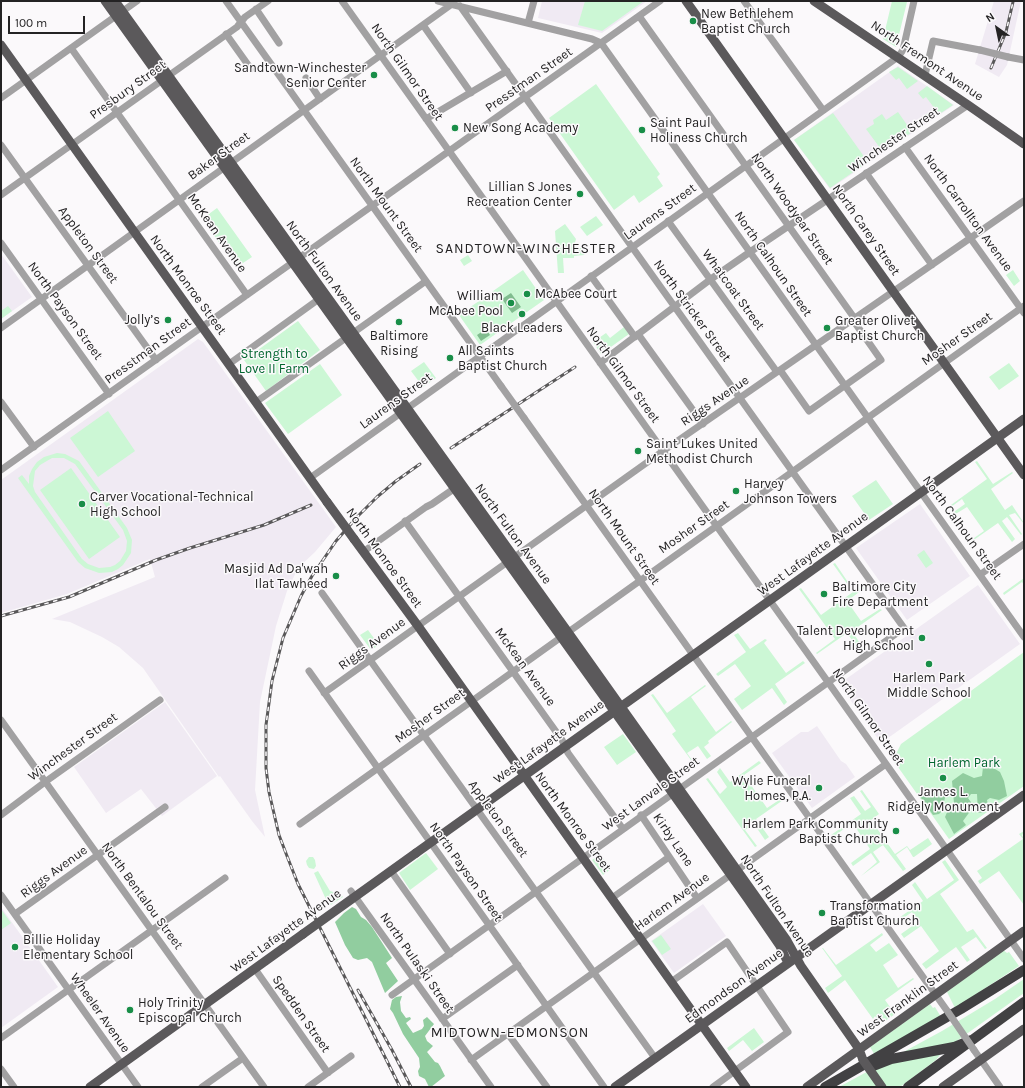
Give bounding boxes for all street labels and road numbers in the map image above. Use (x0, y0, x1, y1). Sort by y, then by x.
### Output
street label: North Fremont Avenue (868, 17, 986, 105)
street label: North Gilmor Street (368, 20, 446, 124)
street label: Presstman Street (482, 44, 576, 116)
street label: Presbury Street (87, 57, 169, 123)
street label: Winchester Street (846, 104, 942, 176)
street label: Baker Street (185, 128, 253, 184)
street label: North Woodyear Street (747, 150, 837, 268)
street label: North Carrollton Avenue (920, 151, 1016, 275)
street label: North Mount Street (346, 154, 426, 256)
street label: Laurens Street (621, 180, 699, 244)
street label: North Carey Street (829, 181, 903, 279)
street label: McKean Avenue (184, 190, 250, 276)
street label: Appleton Street (55, 203, 121, 287)
street label: North Calhoun Street (731, 208, 815, 320)
street label: North Fulton Avenue (282, 218, 366, 324)
street label: North Monroe Street (147, 232, 229, 338)
street label: Whatcoat Street (698, 247, 768, 333)
street label: North Stricker Street (650, 257, 734, 365)
street label: North Payson Street (24, 259, 106, 363)
street label: Mosher Street (919, 309, 995, 369)
street label: Presstman Street (102, 314, 194, 388)
street label: North Gilmor Street (583, 324, 663, 426)
street label: Laurens Street (357, 369, 435, 433)
street label: Riggs Avenue (678, 372, 752, 430)
street label: North Calhoun Street (919, 473, 1005, 583)
street label: North Fulton Avenue (471, 481, 555, 587)
street label: North Mount Street (585, 486, 663, 588)
street label: Mosher Street (656, 497, 732, 557)
street label: North Monroe Street (343, 505, 425, 611)
street label: West Lafayette Avenue (755, 509, 871, 599)
street label: Riggs Avenue (335, 614, 409, 674)
street label: McKean Avenue (491, 625, 559, 709)
street label: North Gilmor Street (829, 665, 907, 769)
street label: Mosher Street (392, 685, 468, 747)
street label: West Lafayette Avenue (491, 697, 607, 787)
street label: Winchester Street (25, 709, 121, 785)
street label: West Lanvale Street (599, 753, 703, 835)
street label: North Monroe Street (532, 769, 614, 875)
street label: Appleton Street (465, 777, 531, 861)
street label: Kirby Lane (649, 810, 697, 870)
street label: North Payson Street (426, 819, 506, 925)
street label: North Bentalou Street (98, 839, 186, 953)
street label: Riggs Avenue (17, 842, 91, 902)
street label: North Fulton Avenue (737, 852, 817, 960)
street label: Harlem Avenue (631, 870, 713, 934)
street label: West Lafayette Avenue (228, 886, 344, 976)
street label: North Pulaski Street (376, 910, 458, 1016)
street label: Edmondson Avenue (682, 945, 786, 1027)
street label: West Franklin Street (855, 957, 961, 1041)
street label: Wheeler Avenue (67, 970, 133, 1056)
street label: Spedden Street (269, 972, 333, 1056)

